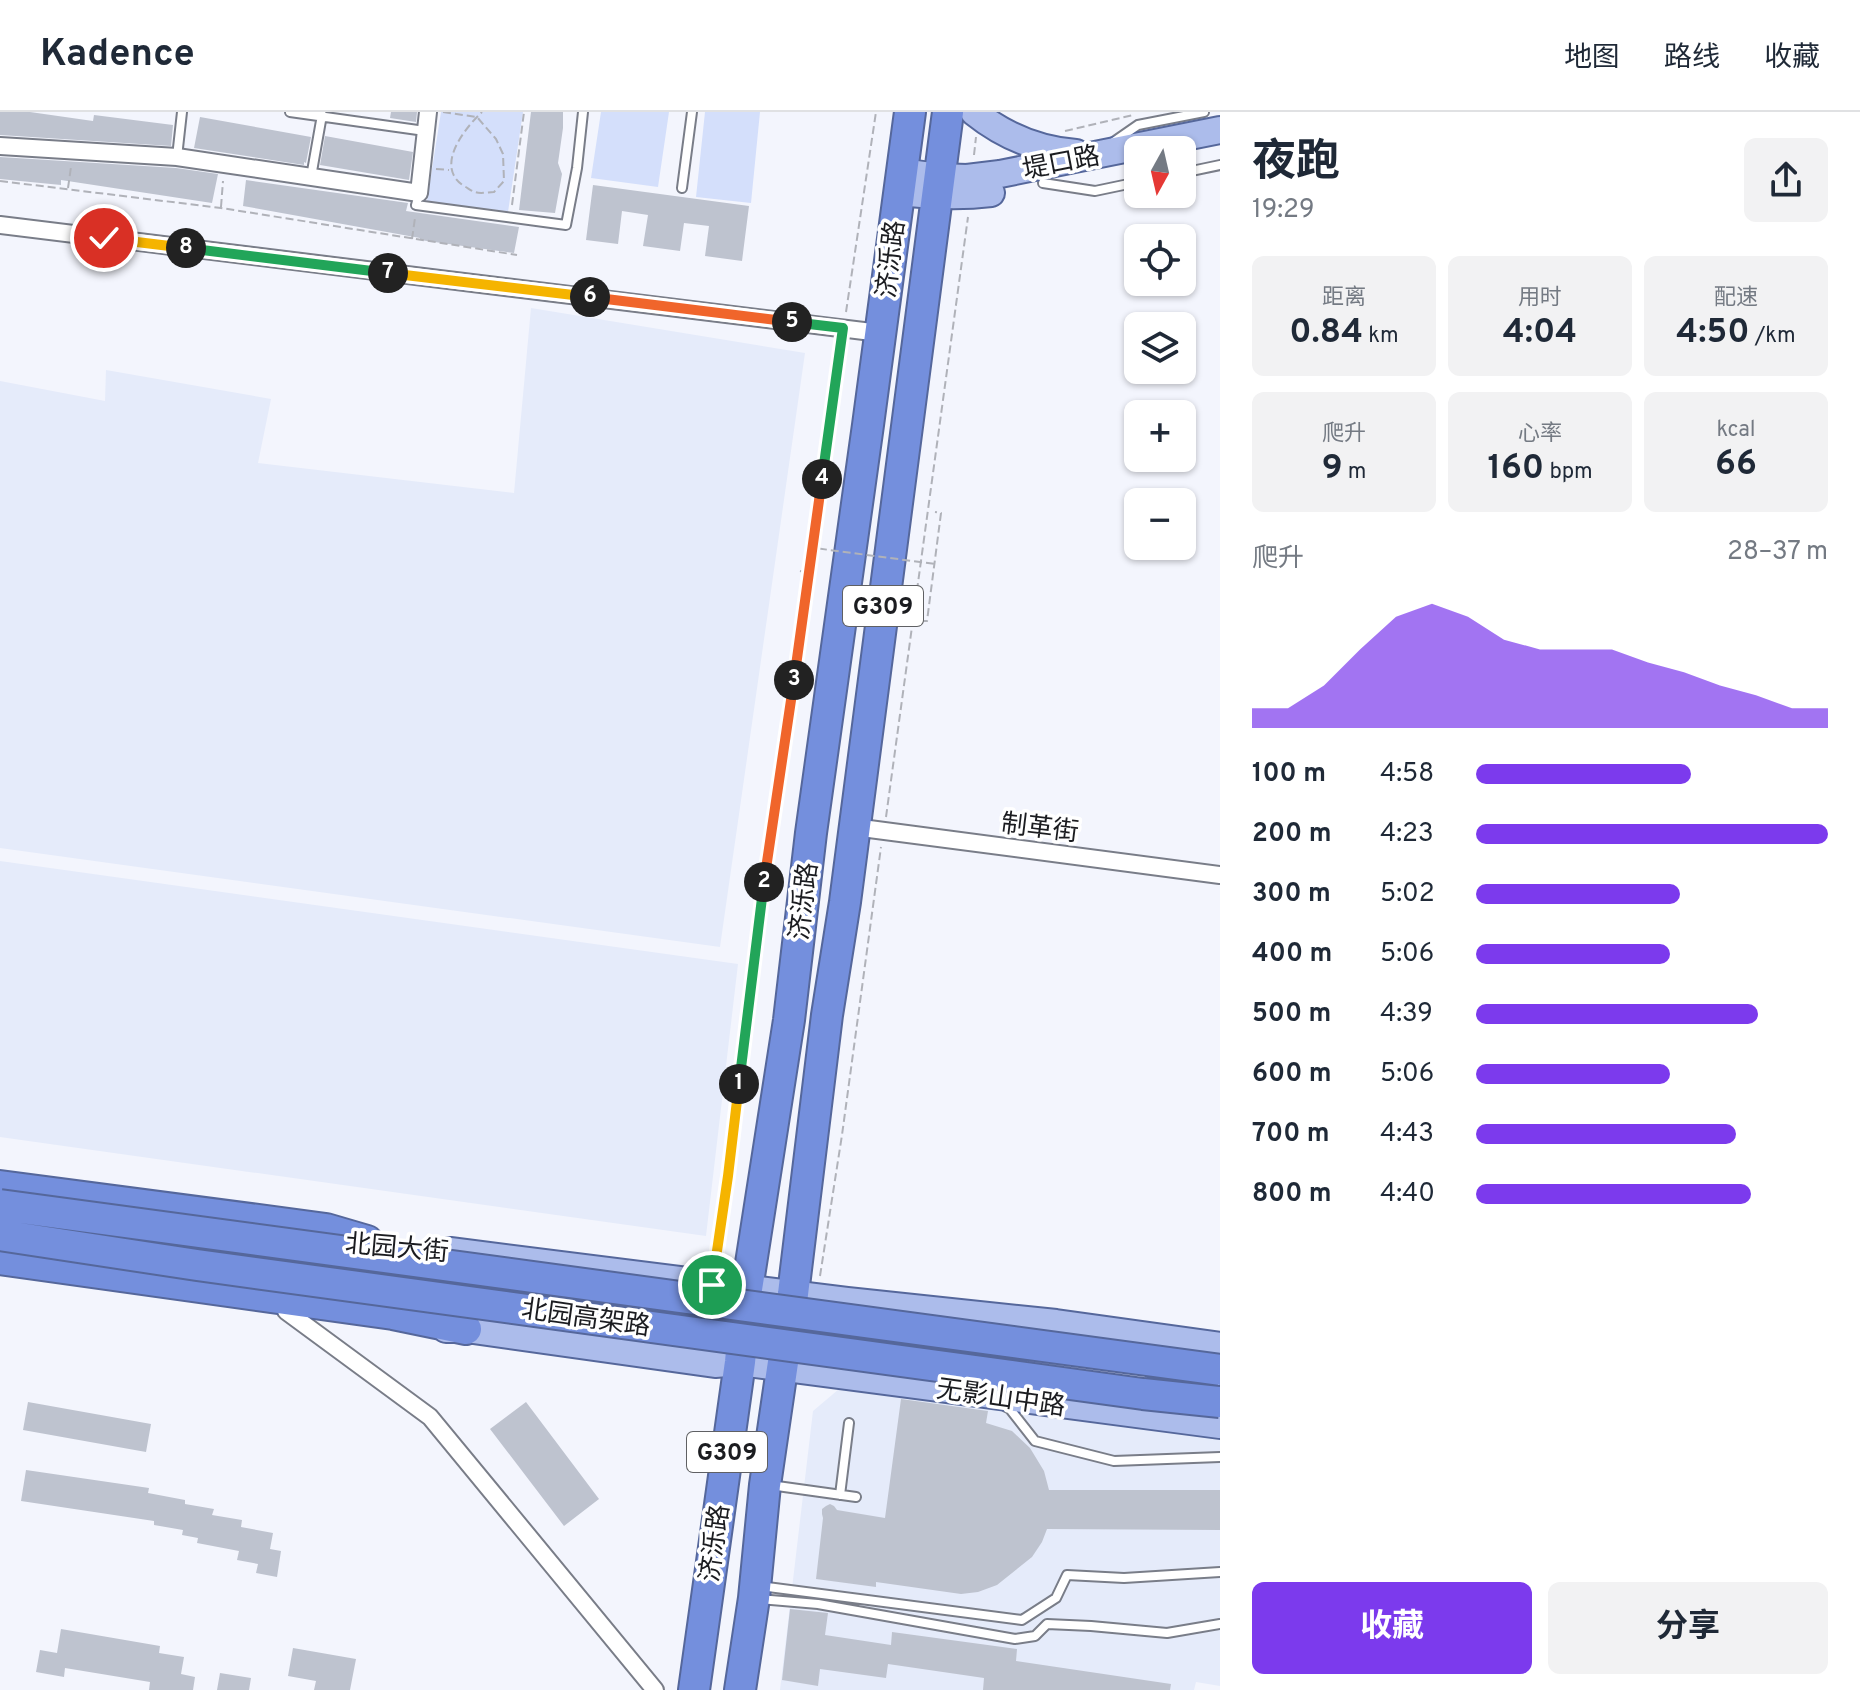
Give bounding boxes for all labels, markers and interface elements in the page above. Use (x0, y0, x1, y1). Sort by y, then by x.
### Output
text: Kadence (40, 31, 195, 80)
text: 地图 (1564, 41, 1620, 77)
text: 路线 (1664, 41, 1720, 77)
text: 收藏 (1764, 41, 1820, 77)
north arrow (1124, 136, 1196, 208)
map controls (1124, 136, 1196, 560)
text: 夜跑 (1252, 136, 1340, 192)
button: share (1744, 138, 1828, 222)
street label: 堤口路 (1020, 141, 1103, 188)
text: 19:29 (1252, 194, 1315, 227)
pin (70, 204, 138, 272)
icon: check (82, 216, 126, 260)
street label: 济泺路 (871, 219, 914, 300)
button: locate (1124, 224, 1196, 296)
pin: 8 (166, 228, 206, 268)
text: 8 (179, 234, 193, 261)
pin: 7 (368, 253, 408, 293)
text: 7 (382, 259, 394, 286)
pin: 6 (570, 277, 610, 317)
text: 6 (583, 283, 597, 310)
text: 距离 (1322, 285, 1366, 312)
text: 用时 (1518, 285, 1562, 312)
text: 配速 (1714, 285, 1758, 312)
pin: 5 (772, 302, 812, 342)
text: 5 (785, 308, 799, 335)
button: layers (1124, 312, 1196, 384)
text: 0.84 (1289, 312, 1363, 355)
text: 4:04 (1503, 312, 1577, 355)
text: 4:50 (1676, 312, 1749, 355)
text: km (1363, 323, 1399, 350)
text: /km (1749, 323, 1796, 350)
button: + (1124, 400, 1196, 472)
text: kcal (1716, 417, 1756, 444)
text: 爬升 (1322, 421, 1366, 448)
text: 心率 (1518, 421, 1562, 448)
text: 66 (1715, 444, 1757, 487)
text: 9 (1322, 448, 1343, 491)
text: 160 (1487, 448, 1544, 491)
pin: 4 (802, 459, 842, 499)
text: m (1343, 459, 1366, 486)
text: bpm (1544, 459, 1593, 486)
text: 4 (815, 465, 829, 492)
button: − (1124, 488, 1196, 560)
text: 28–37 m (1727, 536, 1828, 569)
text: 爬升 (1252, 543, 1304, 576)
road number: G309 (843, 586, 923, 626)
pin: 3 (774, 660, 814, 700)
text: 3 (787, 666, 801, 693)
text: 100 m (1252, 758, 1326, 791)
text: 4:58 (1380, 758, 1434, 791)
street label: 制革街 (999, 808, 1080, 851)
text: 200 m (1252, 818, 1331, 851)
text: 4:23 (1380, 818, 1434, 851)
street label: 济泺路 (784, 861, 827, 942)
pin: 2 (744, 862, 784, 902)
text: 2 (757, 868, 771, 895)
text: 300 m (1252, 878, 1331, 911)
text: 5:02 (1380, 878, 1435, 911)
text: 400 m (1252, 938, 1332, 971)
text: 5:06 (1380, 938, 1434, 971)
text: 500 m (1252, 998, 1331, 1031)
text: 4:39 (1380, 998, 1433, 1031)
text: 600 m (1252, 1058, 1332, 1091)
text: 5:06 (1380, 1058, 1434, 1091)
pin: 1 (719, 1064, 759, 1104)
text: 1 (735, 1070, 743, 1097)
text: 700 m (1252, 1118, 1330, 1151)
text: 4:43 (1380, 1118, 1434, 1151)
text: 800 m (1252, 1178, 1332, 1211)
text: 4:40 (1380, 1178, 1435, 1211)
street label: 北园大街 (344, 1229, 450, 1270)
pin (678, 1251, 746, 1319)
icon: arrive (690, 1263, 734, 1307)
street label: 北园高架路 (519, 1294, 652, 1345)
street label: 无影山中路 (934, 1374, 1067, 1425)
road number: G309 (687, 1432, 767, 1472)
street label: 济泺路 (695, 1502, 738, 1584)
button: 收藏 (1252, 1582, 1532, 1674)
button: 分享 (1548, 1582, 1828, 1674)

